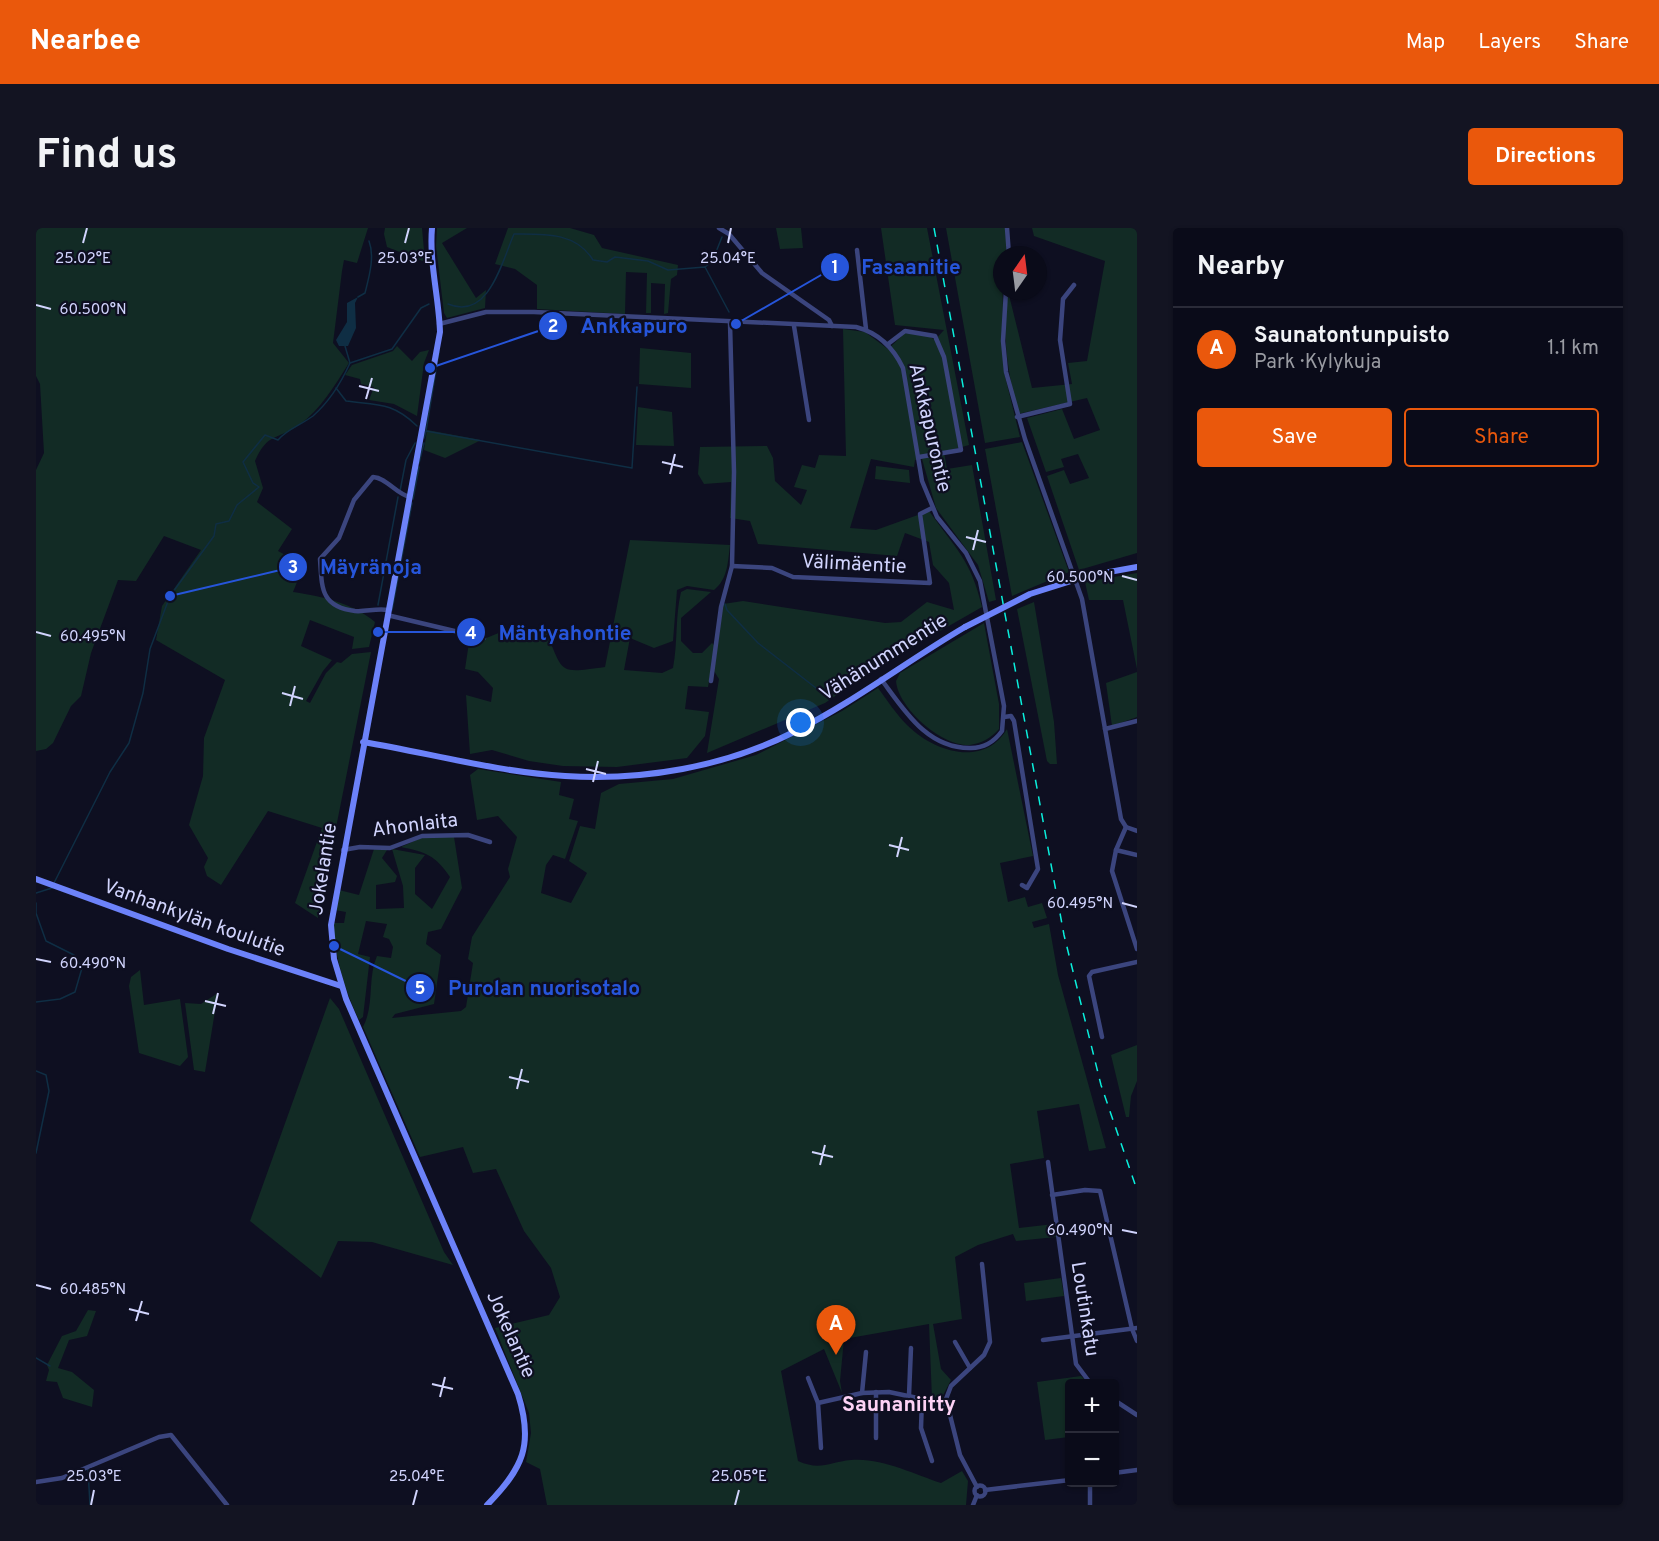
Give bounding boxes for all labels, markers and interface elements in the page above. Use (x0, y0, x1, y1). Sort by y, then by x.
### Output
text: Nearbee (30, 24, 141, 60)
text: Map (1406, 29, 1445, 56)
text: Layers (1478, 29, 1541, 56)
text: Share (1574, 29, 1629, 56)
button: Directions (1468, 128, 1623, 185)
text: Find us (36, 130, 177, 183)
north arrow (993, 246, 1047, 300)
callout: Fasaanitie (820, 247, 973, 286)
text: 25.02°E (55, 250, 111, 269)
text: 25.03°E (377, 250, 433, 269)
text: 25.04°E (700, 250, 756, 269)
text: Nearby (1197, 251, 1285, 284)
text: Fasaanitie (861, 255, 961, 282)
text: 1 (831, 257, 839, 280)
text: 60.500°N (59, 301, 127, 320)
callout: Ankkapuro (538, 306, 699, 345)
text: Ankkapuro (580, 314, 688, 341)
text: 2 (547, 316, 559, 339)
text: Saunatontunpuisto (1254, 323, 1450, 350)
text: A (1209, 336, 1224, 362)
text: 1.1 km (1547, 336, 1599, 362)
text: Park · Kylykuja (1254, 350, 1381, 376)
street label: Ankkapurontie (902, 361, 956, 495)
button: Save (1197, 408, 1392, 467)
button: Share (1404, 408, 1599, 467)
callout: Mäyränoja (278, 547, 434, 586)
street label: Välimäentie (801, 549, 907, 581)
text: Mäyränoja (320, 555, 422, 582)
text: 3 (288, 557, 298, 580)
text: 60.500°N (1046, 569, 1114, 588)
street label: Vähänummentie (815, 608, 953, 708)
callout: Mäntyahontie (456, 613, 643, 652)
text: Mäntyahontie (499, 621, 632, 648)
text: 4 (465, 623, 477, 646)
text: 60.495°N (60, 628, 126, 647)
your location (786, 708, 815, 737)
street label: Ahonlaita (371, 808, 459, 844)
street label: Jokelantie (304, 821, 344, 917)
street label: Vanhankylän koulutie (100, 874, 288, 964)
text: 60.495°N (1047, 895, 1113, 914)
text: 60.490°N (60, 955, 126, 974)
callout: Purolan nuorisotalo (405, 968, 652, 1007)
text: Purolan nuorisotalo (448, 976, 640, 1003)
text: 5 (415, 978, 426, 1001)
text: 60.490°N (1047, 1222, 1113, 1241)
street label: Loutinkatu (1064, 1260, 1104, 1358)
text: 60.485°N (60, 1281, 126, 1300)
street label: Jokelantie (479, 1287, 541, 1383)
pin: A (816, 1306, 856, 1355)
map controls (1065, 1379, 1119, 1487)
button: + (1065, 1379, 1119, 1433)
district label: Saunaniitty (842, 1392, 956, 1419)
button: − (1065, 1433, 1119, 1487)
text: 25.03°E (66, 1468, 122, 1487)
text: 25.04°E (389, 1468, 445, 1487)
text: 25.05°E (711, 1468, 767, 1487)

